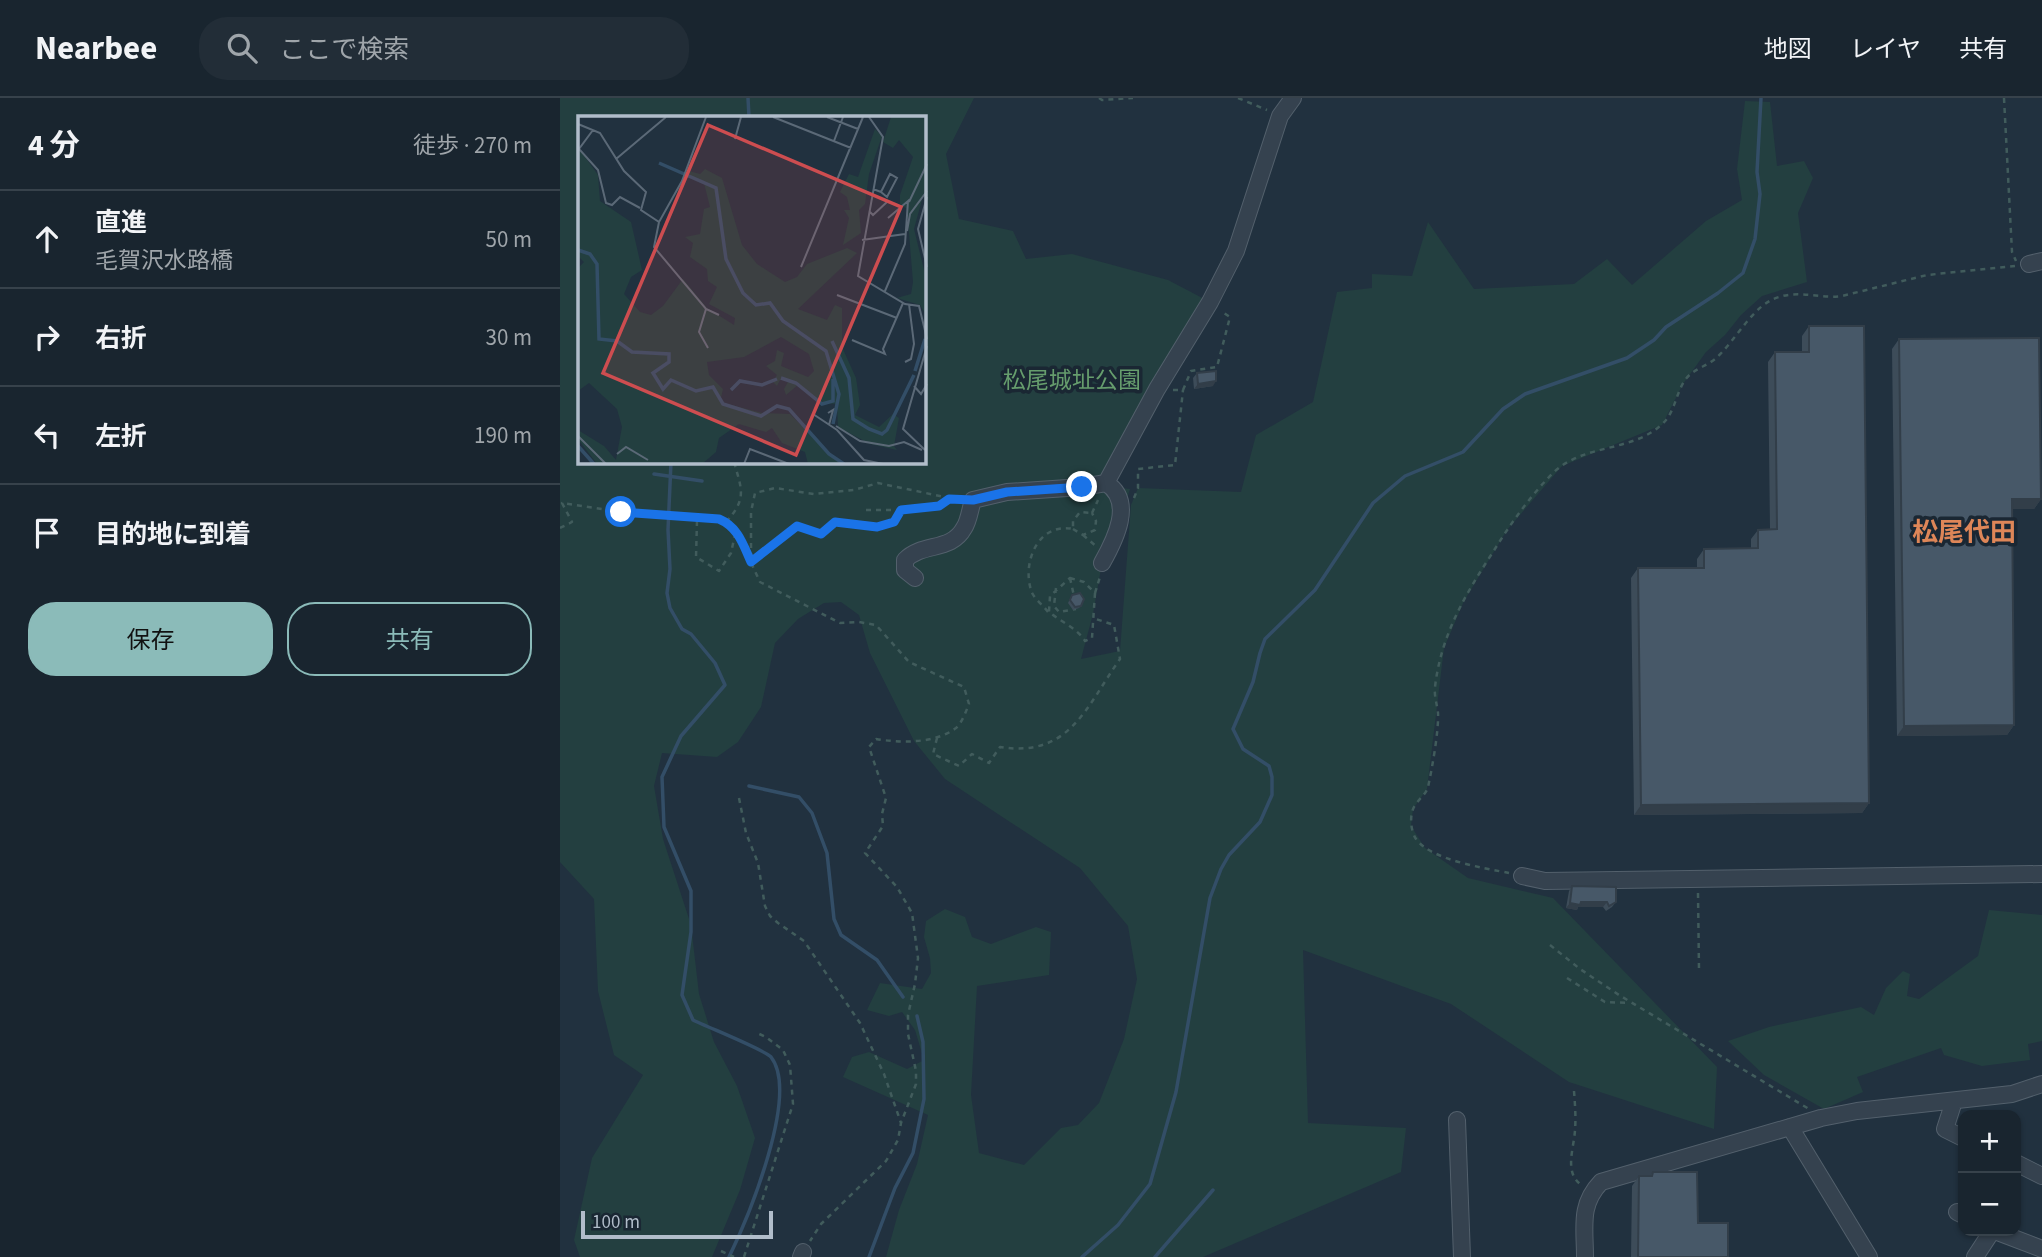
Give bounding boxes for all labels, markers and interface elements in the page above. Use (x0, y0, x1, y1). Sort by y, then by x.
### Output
search box (199, 17, 689, 80)
text: Nearbee (35, 25, 157, 72)
icon: search (223, 29, 261, 67)
text: ここで検索 (279, 31, 409, 68)
text: 地図 (1764, 32, 1812, 67)
text: レイヤ (1850, 32, 1921, 67)
text: 共有 (1959, 32, 2007, 67)
inset map (578, 116, 926, 464)
text: 4 分 (28, 124, 80, 167)
text: 徒歩 · 270 m (413, 129, 532, 162)
text: 直進 (95, 204, 147, 241)
icon: ahead (28, 220, 66, 258)
text: 50 m (485, 223, 532, 256)
text: 毛賀沢水路橋 (95, 244, 233, 277)
icon: right (28, 318, 66, 356)
text: 右折 (95, 320, 147, 357)
text: 30 m (485, 321, 532, 354)
park label: 松尾城址公園 (1003, 364, 1141, 397)
icon: left (28, 416, 66, 454)
text: 左折 (95, 418, 147, 455)
text: 190 m (474, 419, 532, 452)
route end (1066, 471, 1097, 502)
route start (605, 496, 636, 527)
icon: arrive (28, 514, 66, 552)
district label: 松尾代田 (1912, 514, 2016, 551)
text: 目的地に到着 (95, 516, 251, 553)
button: 保存 (28, 602, 273, 676)
button: 共有 (287, 602, 532, 676)
map controls (1958, 1110, 2021, 1236)
button: + (1958, 1110, 2021, 1173)
button: − (1958, 1173, 2021, 1236)
scale bar (581, 1208, 774, 1240)
text: 100 m (592, 1209, 640, 1236)

